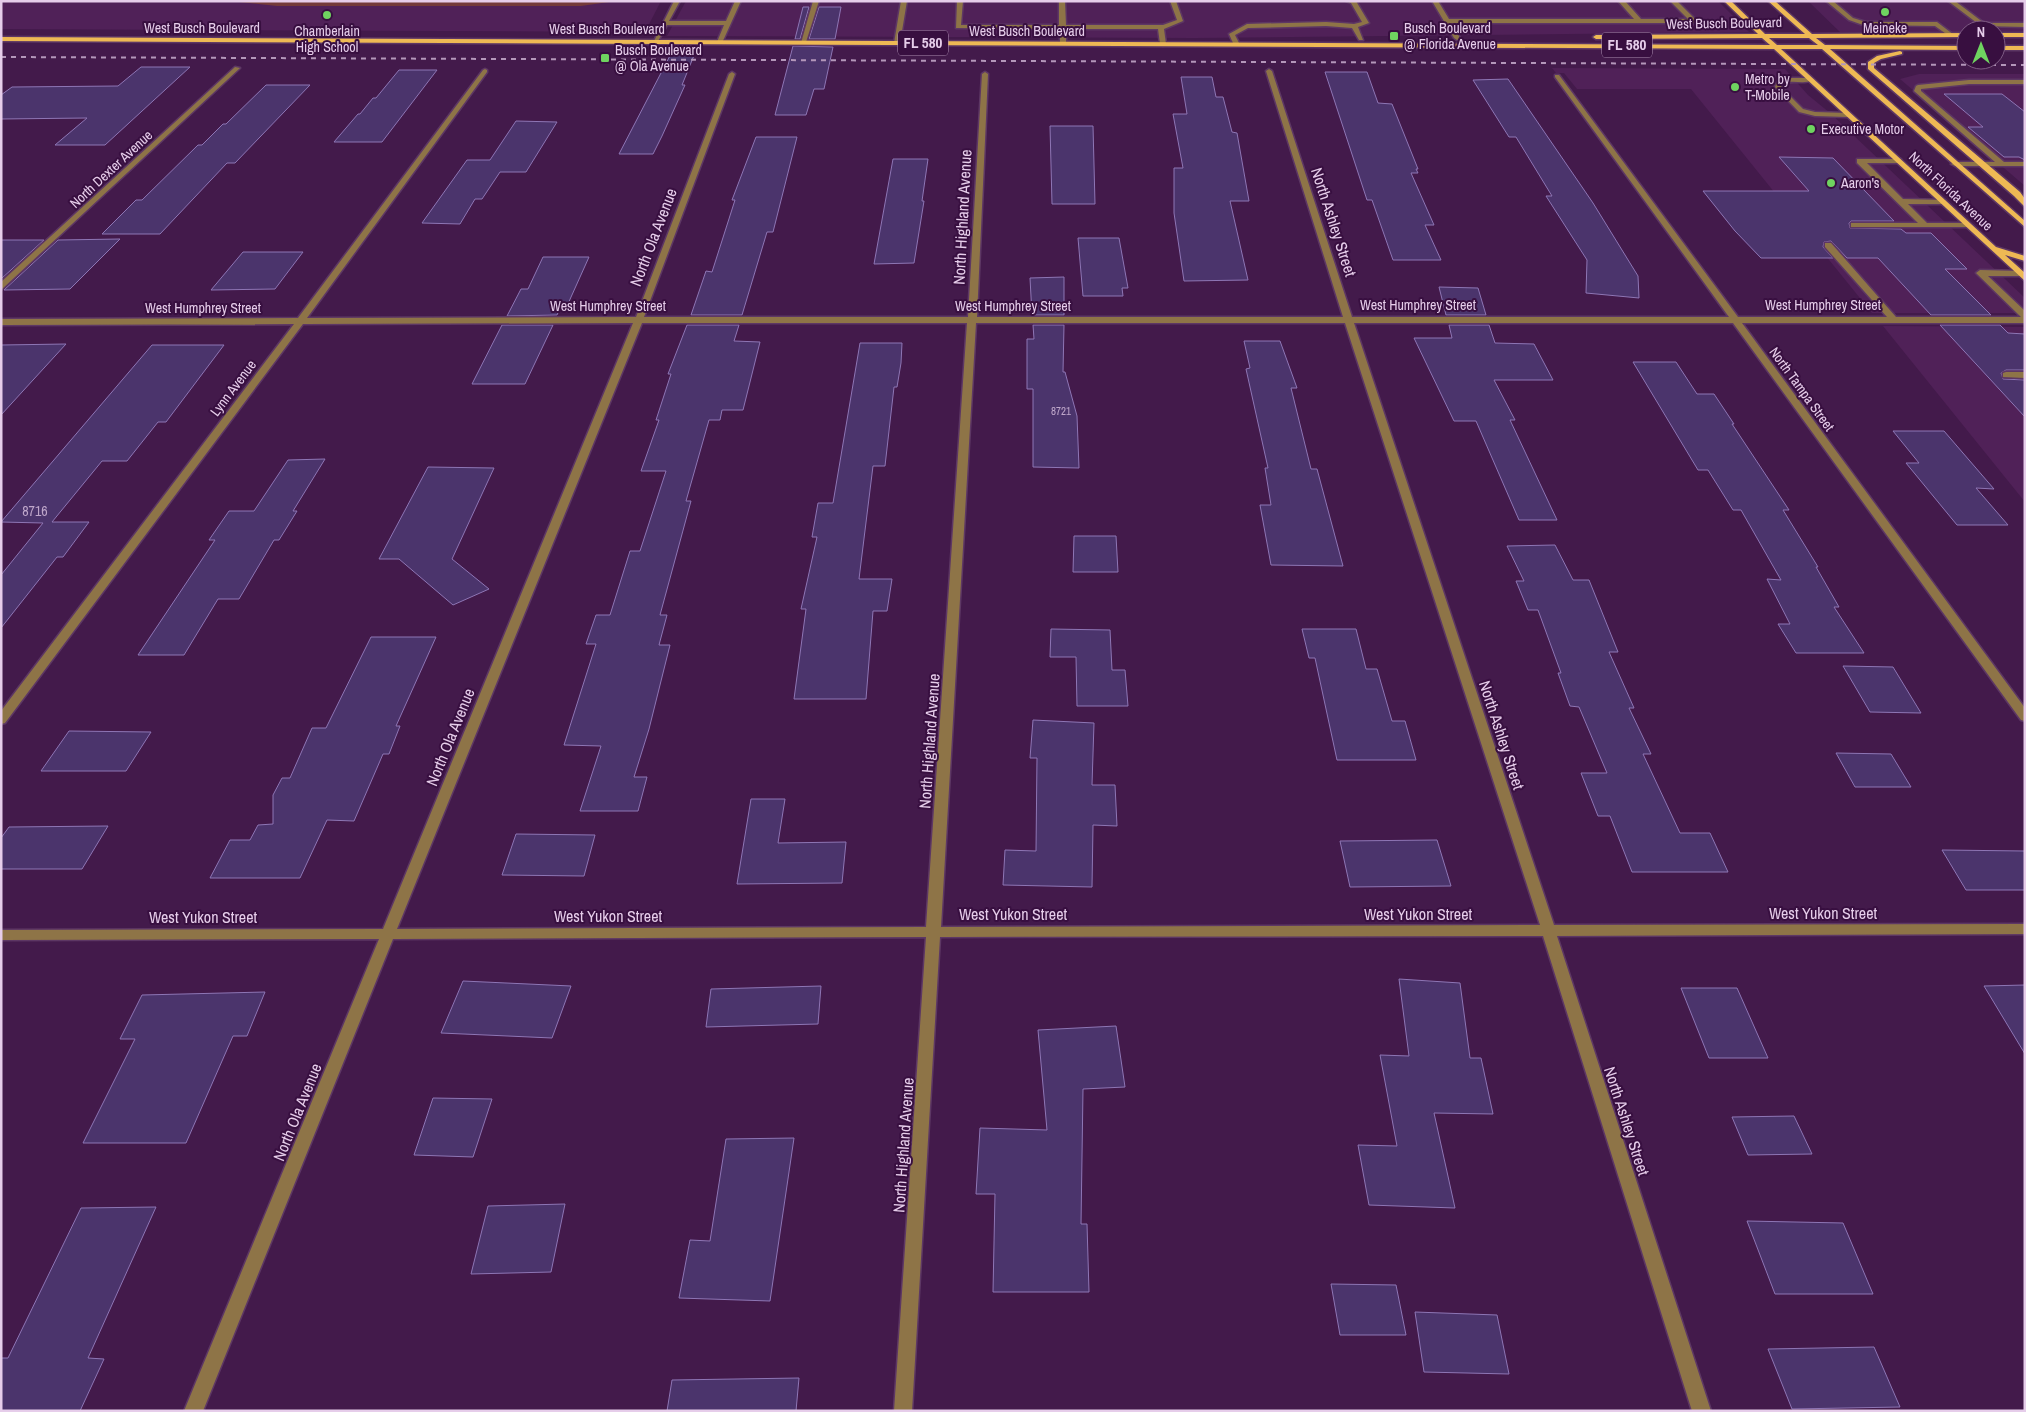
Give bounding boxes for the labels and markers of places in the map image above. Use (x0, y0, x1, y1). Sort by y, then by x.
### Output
marker: Meineke (1879, 6, 1891, 18)
marker: Chamberlain High School (321, 9, 333, 21)
place label: Busch Boulevard @ Florida Avenue (1404, 19, 1496, 53)
place label: Meineke (1863, 19, 1907, 37)
place label: Chamberlain High School (294, 22, 360, 56)
marker: Busch Boulevard @ Florida Avenue (1388, 30, 1400, 42)
place label: Busch Boulevard @ Ola Avenue (615, 41, 702, 75)
marker: Busch Boulevard @ Ola Avenue (599, 52, 611, 64)
place label: Metro by T-Mobile (1745, 70, 1790, 104)
marker: Metro by T-Mobile (1729, 81, 1741, 93)
place label: Executive Motor (1821, 120, 1904, 138)
marker: Executive Motor (1805, 123, 1817, 135)
place label: Aaron's (1840, 174, 1880, 192)
marker: Aaron's (1825, 177, 1837, 189)

